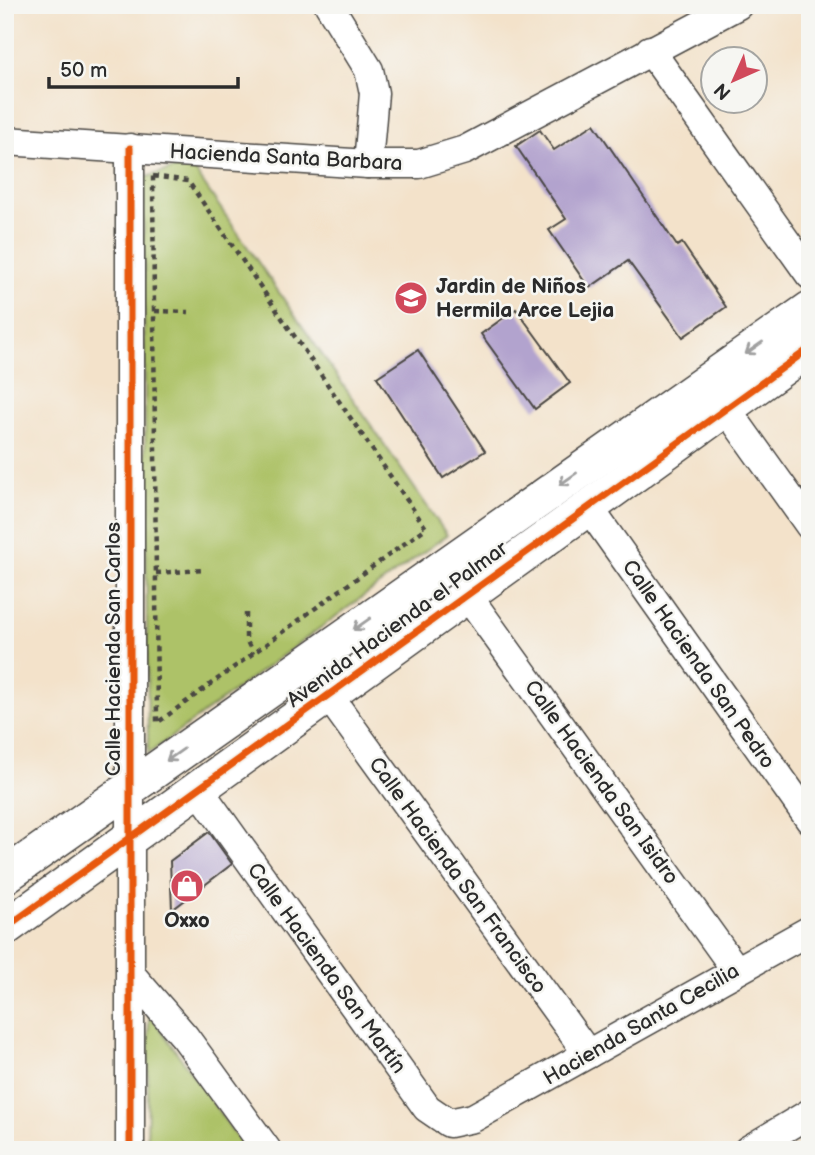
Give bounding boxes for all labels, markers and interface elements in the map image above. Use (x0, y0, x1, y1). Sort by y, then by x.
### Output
scale bar (49, 46, 238, 90)
north arrow (700, 46, 770, 116)
text: 50 m (60, 58, 107, 83)
text: N (710, 78, 736, 104)
street label: Hacienda Santa Barbara (169, 139, 403, 176)
place label: Jardin de Niños Hermila Arce Lejia (436, 274, 614, 323)
school or university icon: Jardin de Niños Hermila Arce Lejia (392, 279, 430, 317)
one-way arrow (745, 341, 764, 355)
one-way arrow (559, 472, 578, 486)
street label: Calle Hacienda San Carlos (101, 522, 126, 776)
street label: Avenida Hacienda el Palmar (282, 536, 513, 713)
street label: Calle Hacienda San Pedro (617, 555, 780, 773)
one-way arrow (353, 617, 372, 631)
street label: Calle Hacienda San Isidro (519, 675, 684, 889)
one-way arrow (166, 748, 186, 762)
street label: Calle Hacienda San Francisco (363, 752, 552, 998)
street label: Calle Hacienda San Martín (242, 858, 411, 1078)
shop icon: Oxxo (168, 867, 206, 905)
place label: Oxxo (164, 908, 210, 933)
street label: Hacienda Santa Cecilia (539, 958, 743, 1091)

